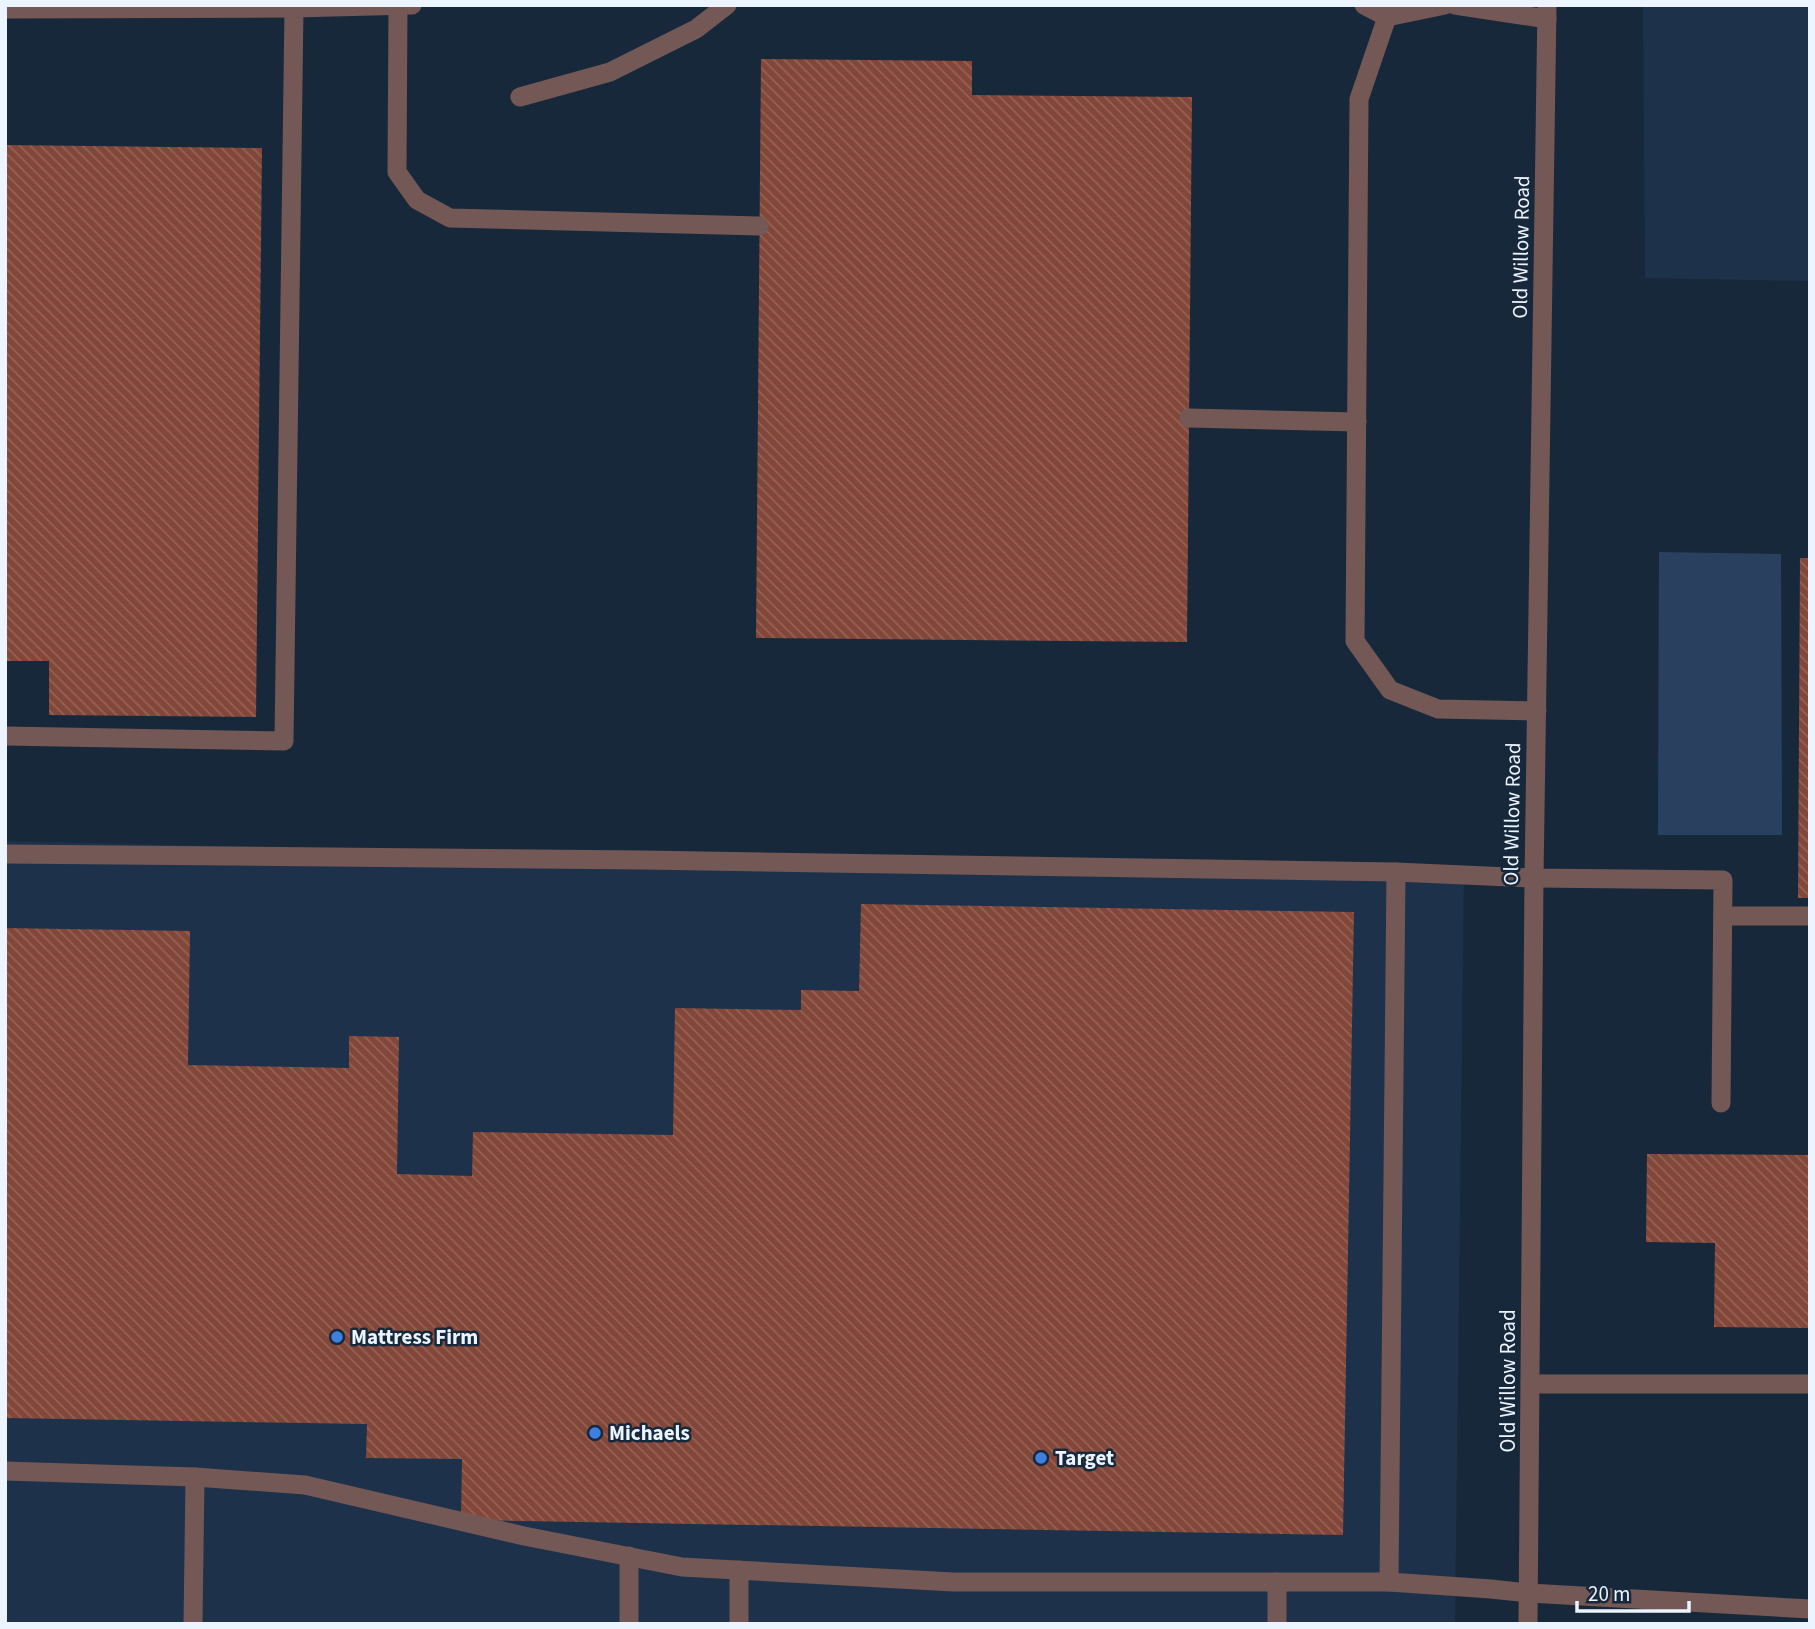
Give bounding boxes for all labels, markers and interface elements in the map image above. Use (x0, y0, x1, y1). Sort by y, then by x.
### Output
street label: Old Willow Road (1505, 175, 1537, 319)
street label: Old Willow Road (1496, 742, 1528, 886)
street label: Old Willow Road (1493, 1309, 1523, 1453)
place label: Mattress Firm (351, 1322, 478, 1352)
marker: Mattress Firm (329, 1329, 345, 1345)
place label: Michaels (609, 1418, 690, 1448)
marker: Michaels (587, 1425, 603, 1441)
place label: Target (1055, 1443, 1114, 1473)
marker: Target (1033, 1450, 1049, 1466)
scale bar (1577, 1570, 1689, 1614)
text: 20 m (1588, 1579, 1630, 1609)

